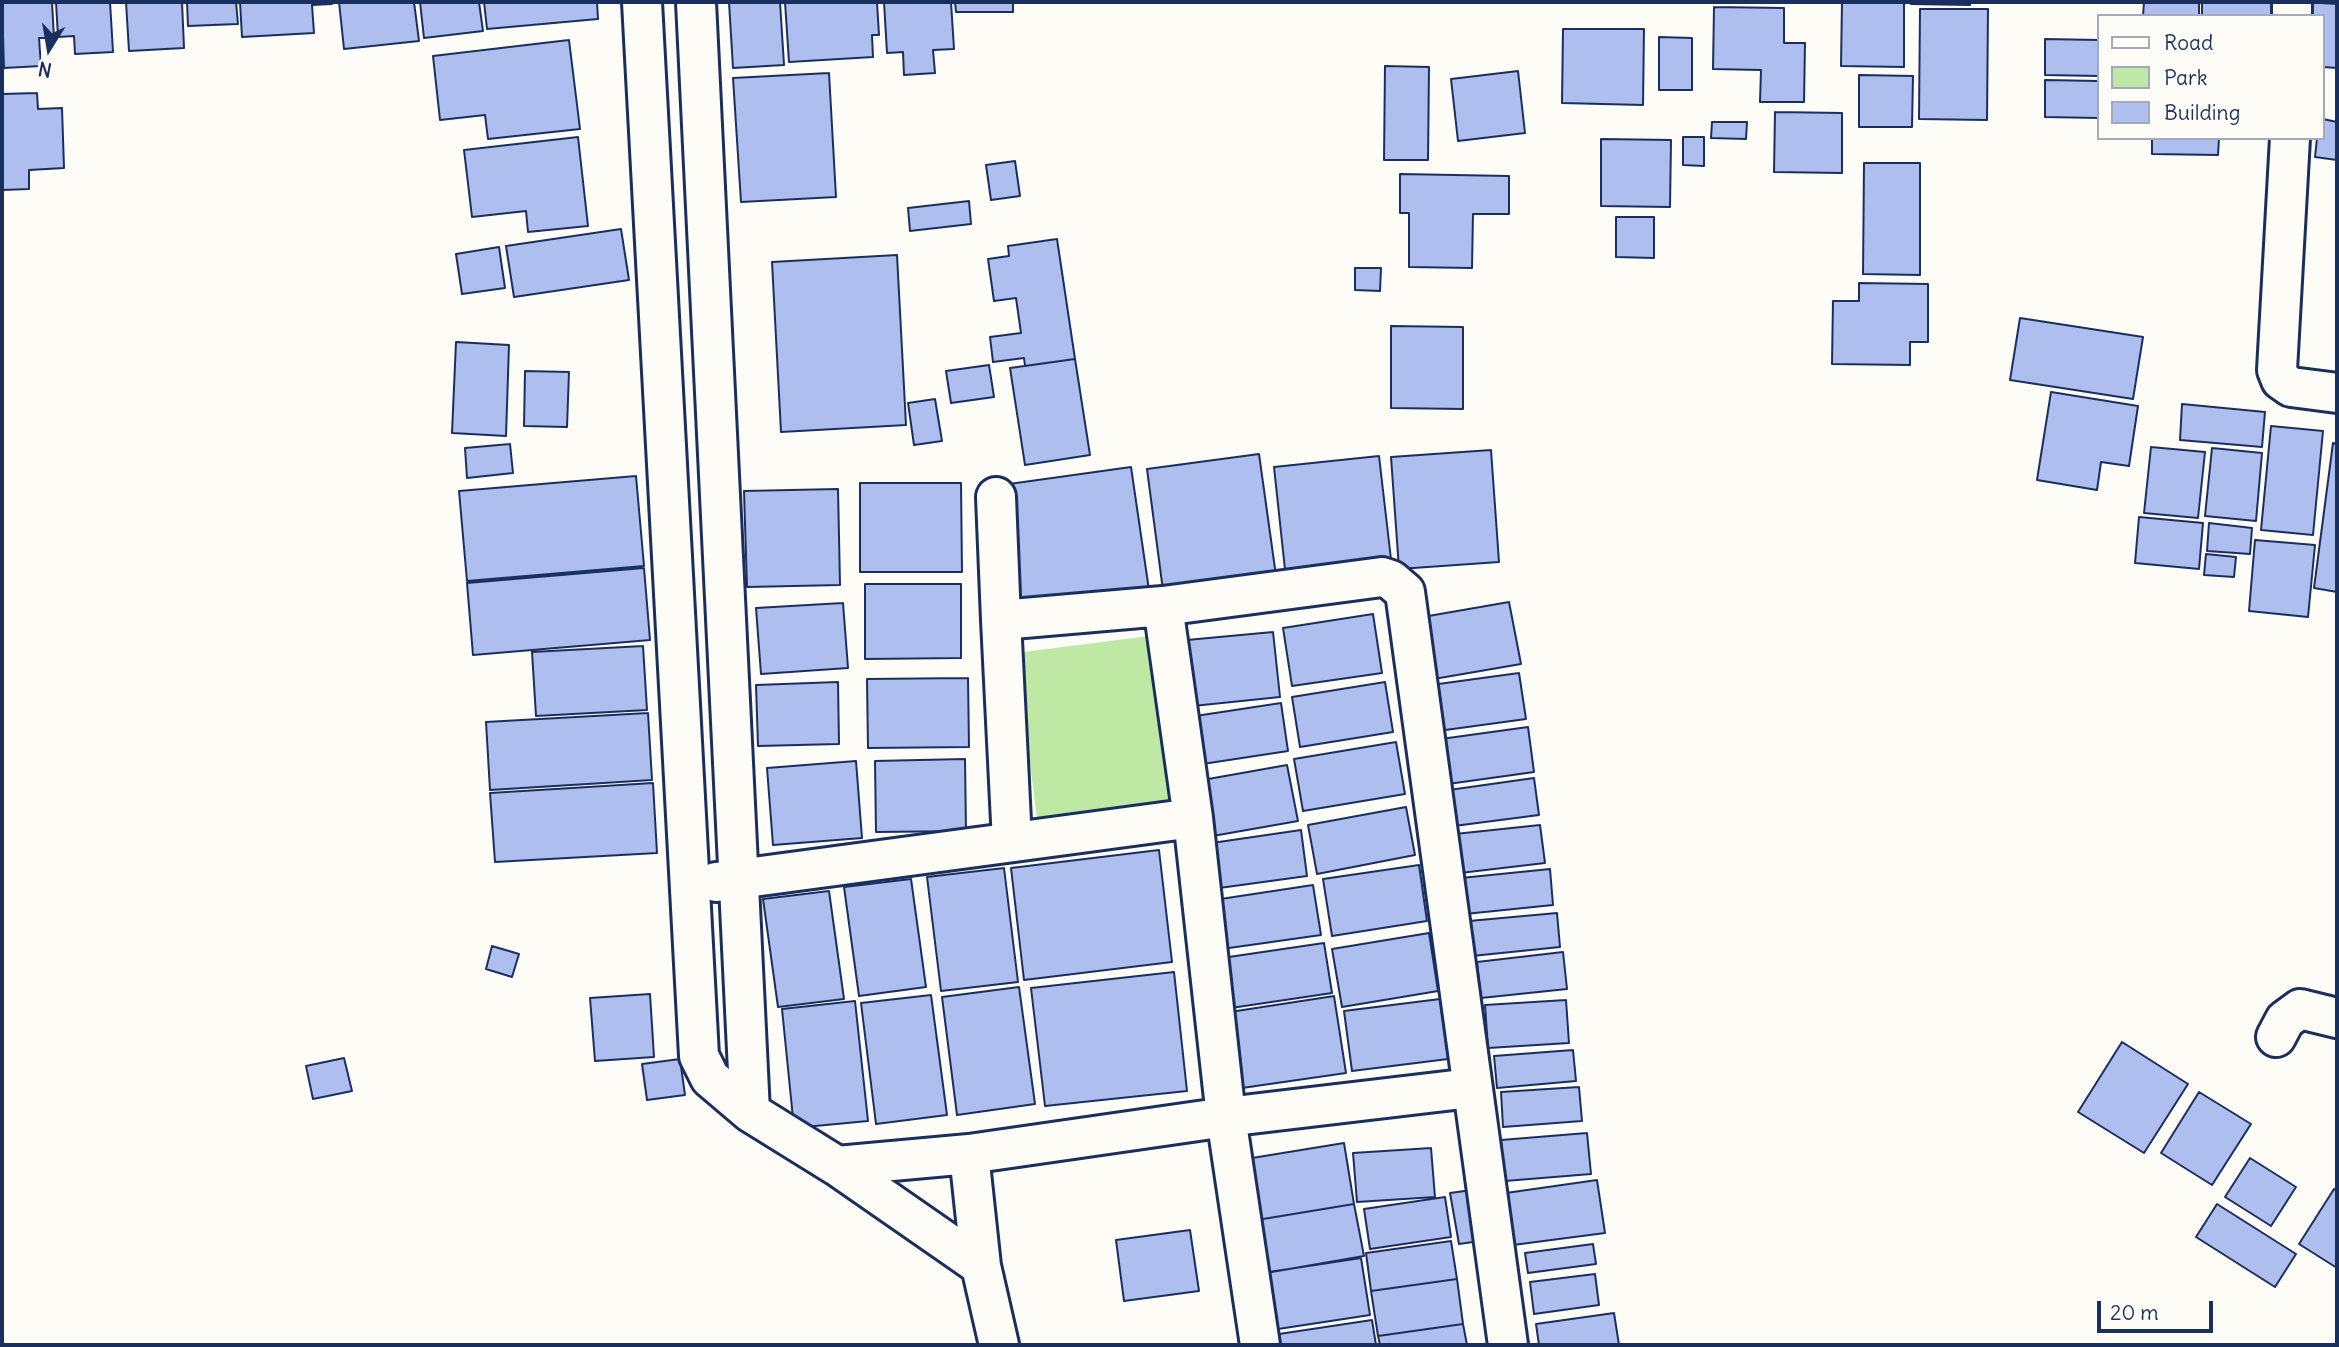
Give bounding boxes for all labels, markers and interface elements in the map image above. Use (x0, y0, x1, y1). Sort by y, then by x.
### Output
north arrow (14, 14, 84, 84)
legend (2098, 14, 2325, 140)
text: Road (2164, 29, 2213, 56)
text: N (36, 57, 54, 83)
text: Park (2164, 64, 2207, 91)
text: Building (2164, 99, 2240, 126)
scale bar (2101, 1288, 2216, 1332)
text: 20 m (2110, 1299, 2159, 1326)

